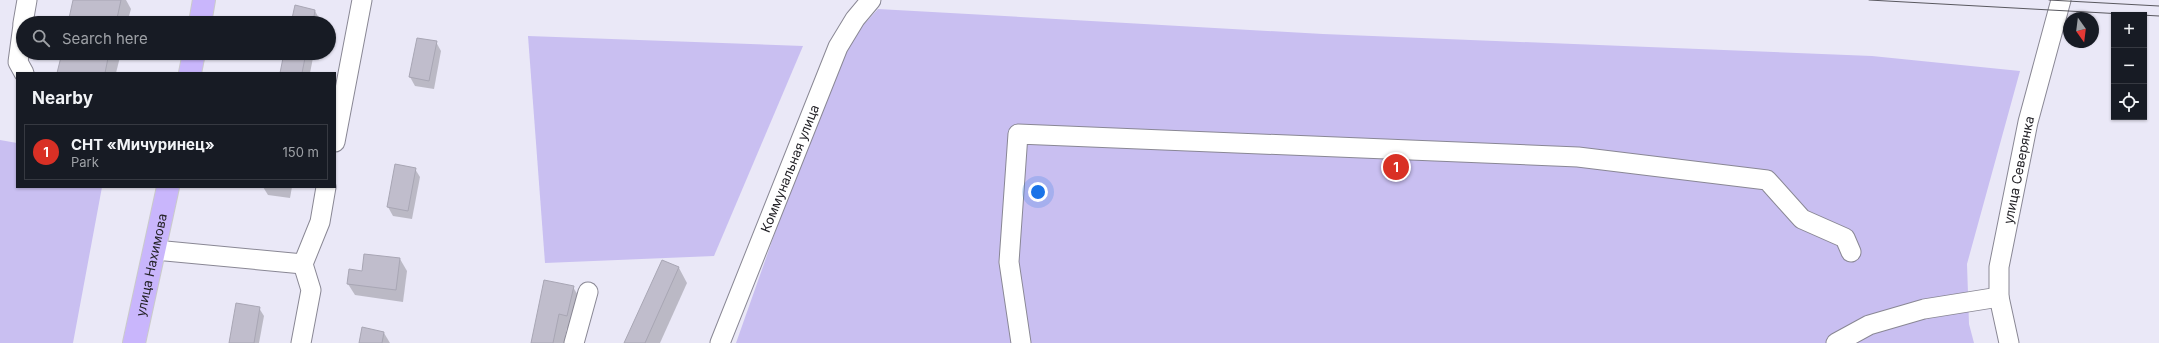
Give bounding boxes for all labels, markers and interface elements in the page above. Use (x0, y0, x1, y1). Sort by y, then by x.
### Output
north arrow (2063, 12, 2099, 48)
map controls (2111, 12, 2147, 120)
button: + (2111, 12, 2147, 48)
search box (16, 16, 336, 60)
icon: search (30, 27, 52, 49)
text: Search here (62, 29, 148, 48)
button: − (2111, 48, 2147, 84)
button: locate (2111, 84, 2147, 120)
text: Nearby (32, 88, 93, 108)
street label: Коммунальная улица (757, 102, 822, 234)
street label: улица Северянка (2000, 114, 2037, 225)
text: СНТ «Мичуринец» (71, 135, 215, 154)
text: 1 (43, 144, 49, 160)
text: 150 m (283, 144, 319, 160)
pin: 1 (1383, 152, 1409, 182)
text: Park (71, 154, 99, 170)
your location (1028, 182, 1048, 202)
street label: улица Нахимова (132, 212, 170, 318)

